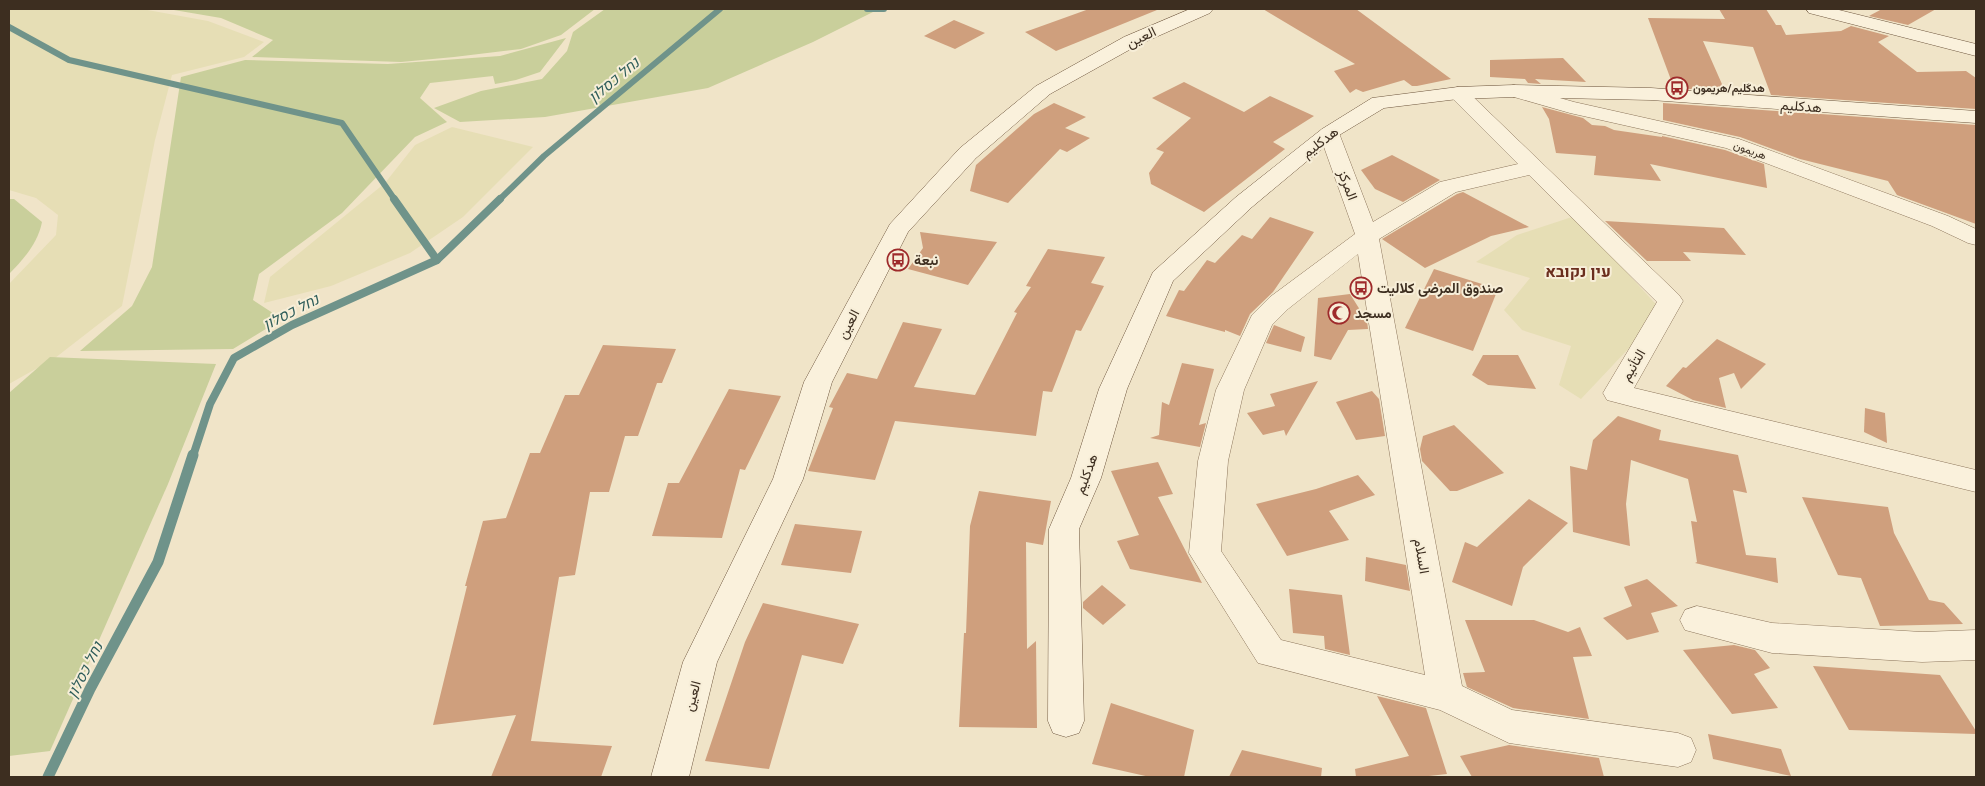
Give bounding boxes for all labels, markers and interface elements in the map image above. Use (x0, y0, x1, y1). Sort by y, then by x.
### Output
street label: العين (1123, 22, 1161, 55)
water label: נחל כסלון (584, 52, 647, 109)
bus stop icon: هدكَليم/هريمون (1665, 76, 1689, 100)
place label: هدكَليم/هريمون (1693, 81, 1765, 98)
street label: هدكليم (1779, 96, 1823, 120)
street label: هدكليم (1298, 122, 1345, 165)
street label: هريمون (1731, 138, 1769, 165)
street label: المركز (1330, 166, 1362, 204)
bus stop icon: نبعة (886, 248, 910, 272)
place label: نبعة (914, 251, 938, 273)
district label: עין נקובא (1545, 261, 1611, 286)
bus stop icon: صندوق المرضى كلاليت (1349, 276, 1373, 300)
place label: صندوق المرضى كلاليت (1377, 279, 1504, 301)
water label: נחל כסלון (260, 289, 325, 337)
mosque icon: مسجد (1327, 301, 1351, 325)
place label: مسجد (1355, 304, 1392, 326)
street label: العين (833, 306, 867, 344)
street label: التأنيم (1617, 346, 1653, 386)
street label: هدكليم (1070, 451, 1105, 498)
street label: السلام (1406, 537, 1434, 576)
water label: נחל כסלון (62, 637, 111, 703)
street label: العين (679, 679, 709, 714)

